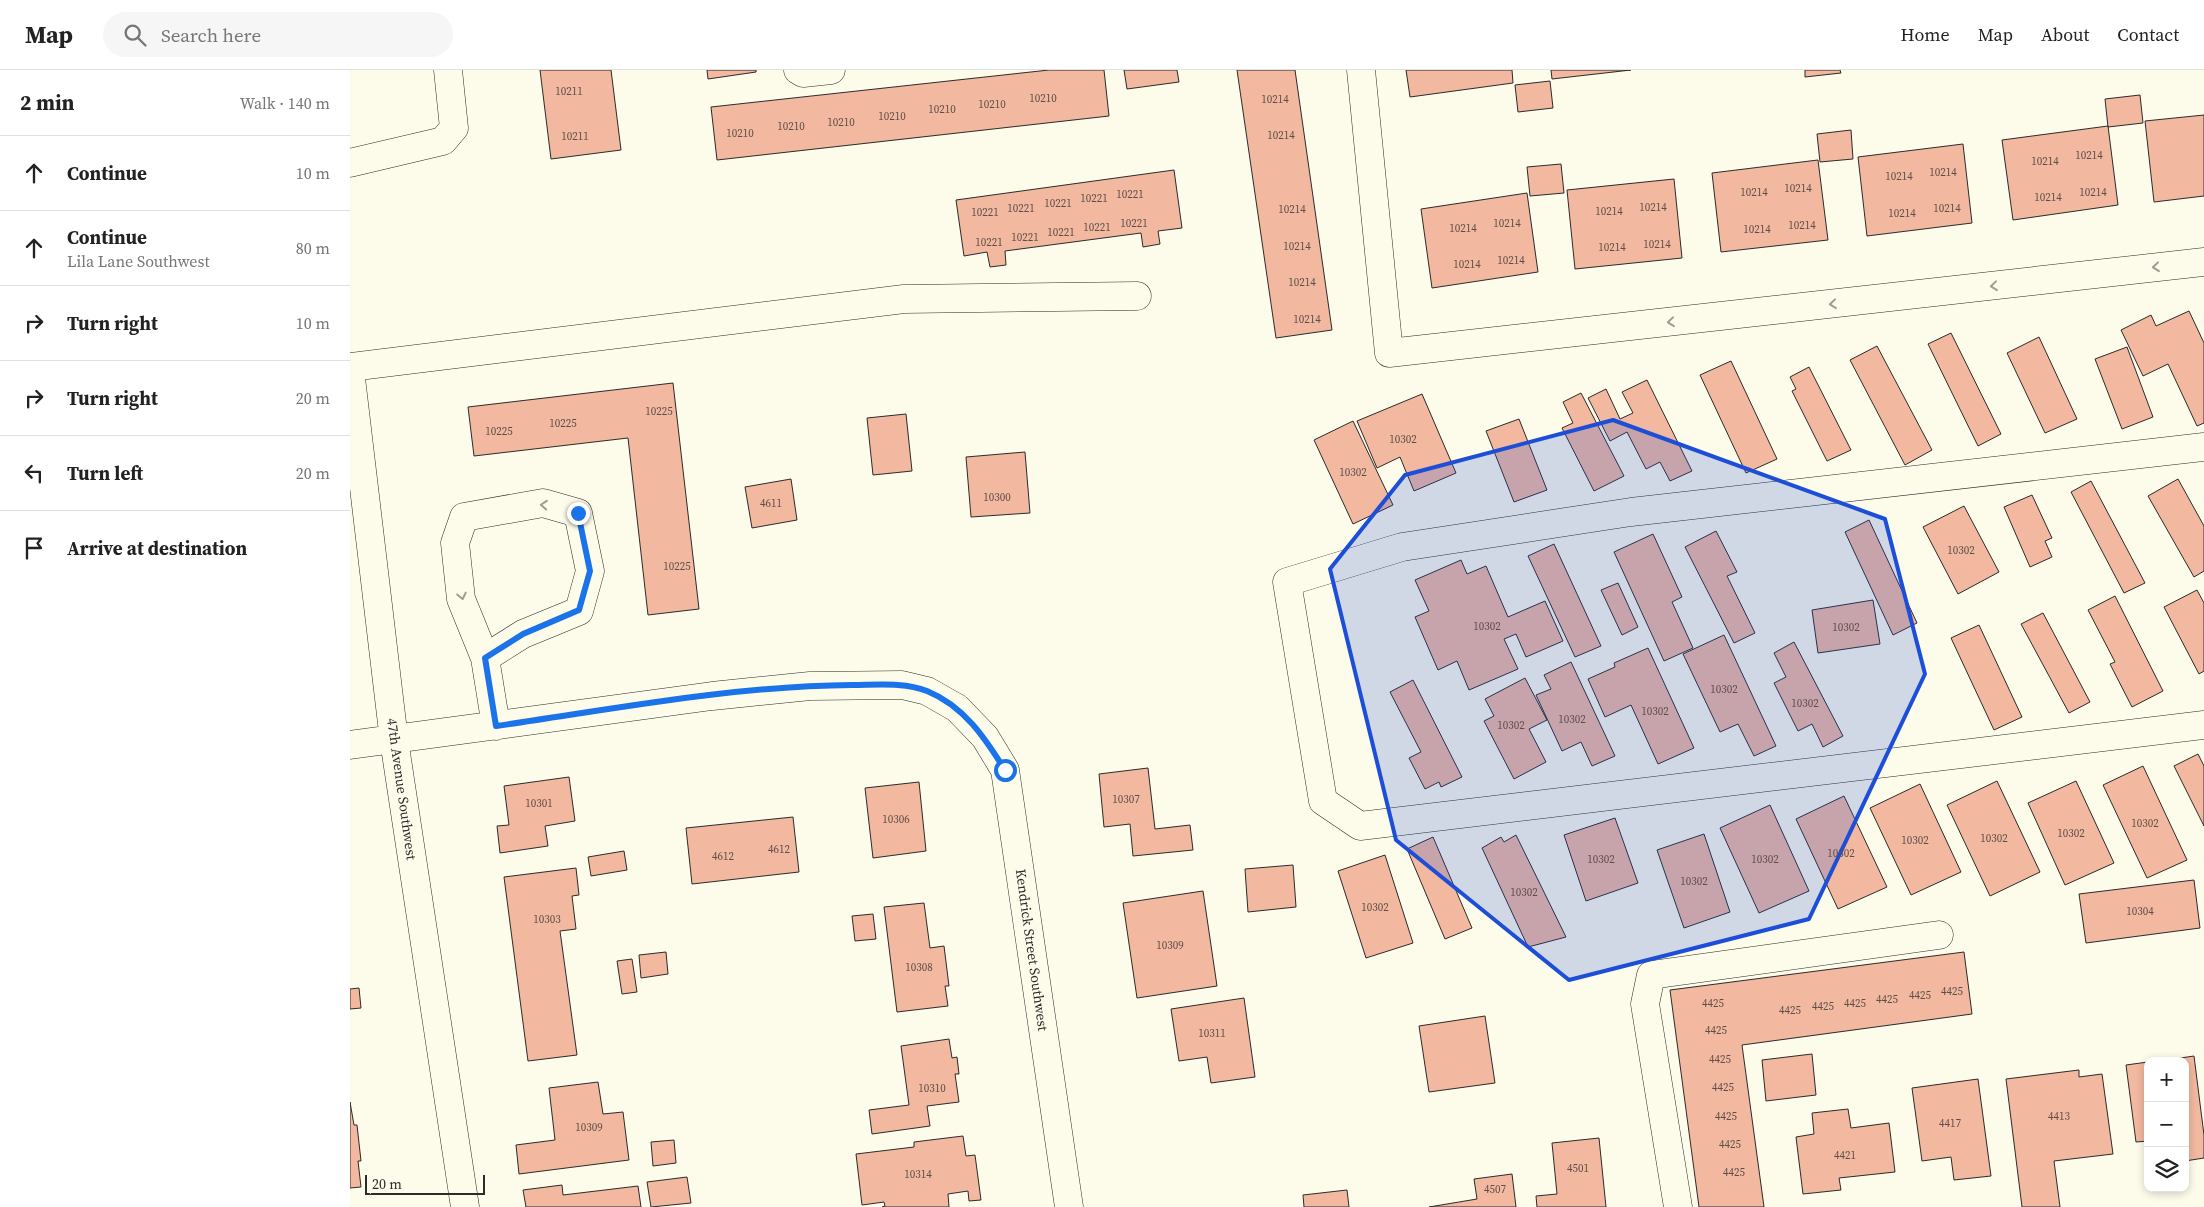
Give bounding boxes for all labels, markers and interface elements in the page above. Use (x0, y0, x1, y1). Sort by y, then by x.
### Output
search box (103, 12, 453, 57)
text: Map (25, 18, 73, 51)
icon: search (121, 21, 149, 49)
text: Search here (161, 22, 261, 48)
text: Home (1901, 22, 1950, 47)
text: Map (1978, 22, 2013, 47)
text: About (2041, 22, 2089, 47)
text: Contact (2117, 22, 2179, 47)
house number: 10211 (555, 84, 583, 99)
text: 2 min (20, 88, 75, 117)
house number: 10210 (1029, 91, 1057, 106)
text: Walk · 140 m (240, 92, 330, 114)
house number: 10214 (1261, 92, 1289, 107)
house number: 10210 (978, 97, 1006, 112)
house number: 10210 (928, 102, 956, 117)
house number: 10210 (878, 109, 906, 124)
house number: 10210 (827, 115, 855, 130)
house number: 10210 (777, 119, 805, 134)
house number: 10210 (726, 126, 754, 141)
house number: 10214 (1267, 128, 1295, 143)
house number: 10211 (561, 129, 589, 144)
house number: 10214 (2075, 148, 2103, 163)
house number: 10214 (2031, 154, 2059, 169)
icon: ahead (20, 159, 48, 187)
text: Continue (67, 160, 147, 186)
text: 10 m (296, 162, 330, 184)
house number: 10214 (1929, 165, 1957, 180)
house number: 10214 (1885, 169, 1913, 184)
house number: 10214 (1784, 181, 1812, 196)
house number: 10214 (1740, 185, 1768, 200)
house number: 10214 (2079, 185, 2107, 200)
house number: 10221 (1116, 187, 1144, 202)
house number: 10214 (2034, 190, 2062, 205)
house number: 10221 (1080, 191, 1108, 206)
house number: 10221 (1044, 196, 1072, 211)
house number: 10214 (1639, 200, 1667, 215)
house number: 10221 (1007, 201, 1035, 216)
house number: 10214 (1933, 201, 1961, 216)
house number: 10214 (1278, 202, 1306, 217)
house number: 10214 (1595, 204, 1623, 219)
house number: 10221 (971, 205, 999, 220)
house number: 10214 (1888, 206, 1916, 221)
house number: 10221 (1120, 216, 1148, 231)
house number: 10214 (1493, 216, 1521, 231)
house number: 10214 (1788, 218, 1816, 233)
house number: 10221 (1083, 220, 1111, 235)
house number: 10214 (1449, 221, 1477, 236)
house number: 10214 (1743, 222, 1771, 237)
text: Continue (67, 224, 147, 250)
house number: 10221 (1047, 225, 1075, 240)
house number: 10221 (1011, 230, 1039, 245)
icon: ahead (20, 234, 48, 262)
house number: 10221 (975, 235, 1003, 250)
text: 80 m (296, 237, 330, 259)
house number: 10214 (1643, 237, 1671, 252)
house number: 10214 (1283, 239, 1311, 254)
house number: 10214 (1598, 240, 1626, 255)
text: Lila Lane Southwest (67, 250, 210, 272)
house number: 10214 (1497, 253, 1525, 268)
house number: 10214 (1453, 257, 1481, 272)
one-way arrow (2151, 261, 2159, 272)
house number: 10214 (1288, 275, 1316, 290)
one-way arrow (1990, 280, 1998, 291)
one-way arrow (1828, 298, 1836, 309)
icon: right (20, 309, 48, 337)
text: Turn right (67, 310, 158, 336)
text: 10 m (296, 312, 330, 334)
house number: 10214 (1293, 312, 1321, 327)
one-way arrow (1667, 316, 1675, 327)
icon: right (20, 384, 48, 412)
text: Turn right (67, 385, 158, 411)
text: 20 m (296, 387, 330, 409)
house number: 10225 (645, 404, 673, 419)
house number: 10225 (549, 416, 577, 431)
house number: 10225 (485, 424, 513, 439)
house number: 10302 (1389, 432, 1417, 447)
icon: left (20, 459, 48, 487)
text: Turn left (67, 460, 143, 486)
text: 20 m (296, 462, 330, 484)
house number: 10302 (1339, 465, 1367, 480)
house number: 10300 (983, 490, 1011, 505)
house number: 4611 (760, 496, 782, 511)
one-way arrow (539, 500, 547, 511)
route end (567, 502, 590, 525)
icon: arrive (20, 534, 48, 562)
text: Arrive at destination (67, 535, 247, 561)
house number: 10302 (1947, 543, 1975, 558)
house number: 10225 (663, 559, 691, 574)
one-way arrow (456, 592, 467, 601)
house number: 10302 (1473, 619, 1501, 634)
house number: 10302 (1832, 620, 1860, 635)
house number: 10302 (1710, 682, 1738, 697)
house number: 10302 (1791, 696, 1819, 711)
house number: 10302 (1641, 704, 1669, 719)
house number: 10302 (1558, 712, 1586, 727)
street label: 47th Avenue Southwest (382, 717, 422, 862)
house number: 10302 (1497, 718, 1525, 733)
route start (994, 759, 1017, 782)
house number: 10307 (1112, 792, 1140, 807)
house number: 10301 (525, 796, 553, 811)
house number: 10306 (882, 812, 910, 827)
house number: 10302 (2131, 816, 2159, 831)
house number: 10302 (2057, 826, 2085, 841)
house number: 10302 (1980, 831, 2008, 846)
house number: 10302 (1901, 833, 1929, 848)
house number: 4612 (768, 842, 790, 857)
house number: 10302 (1827, 846, 1855, 861)
house number: 4612 (712, 849, 734, 864)
house number: 10302 (1587, 852, 1615, 867)
house number: 10302 (1751, 852, 1779, 867)
street label: Kendrick Street Southwest (1011, 868, 1053, 1033)
house number: 10302 (1680, 874, 1708, 889)
house number: 10302 (1510, 885, 1538, 900)
house number: 10302 (1361, 900, 1389, 915)
house number: 10304 (2126, 904, 2154, 919)
house number: 10303 (533, 912, 561, 927)
house number: 10309 (1156, 938, 1184, 953)
house number: 10308 (905, 960, 933, 975)
house number: 4425 (1941, 984, 1963, 999)
house number: 4425 (1909, 988, 1931, 1003)
house number: 4425 (1876, 992, 1898, 1007)
house number: 4425 (1702, 996, 1724, 1011)
house number: 4425 (1844, 996, 1866, 1011)
house number: 4425 (1812, 999, 1834, 1014)
house number: 4425 (1779, 1003, 1801, 1018)
house number: 4425 (1705, 1023, 1727, 1038)
house number: 10311 (1198, 1026, 1226, 1041)
house number: 4425 (1709, 1052, 1731, 1067)
map controls (2144, 1057, 2189, 1192)
button: + (2144, 1057, 2189, 1102)
house number: 4425 (1712, 1080, 1734, 1095)
house number: 10310 (918, 1081, 946, 1096)
button: − (2144, 1102, 2189, 1147)
house number: 4425 (1715, 1109, 1737, 1124)
house number: 4413 (2048, 1109, 2070, 1124)
house number: 4417 (1939, 1116, 1961, 1131)
house number: 10309 (575, 1120, 603, 1135)
house number: 4425 (1719, 1137, 1741, 1152)
button: layers (2144, 1147, 2189, 1192)
house number: 4421 (1834, 1148, 1856, 1163)
house number: 4501 (1567, 1161, 1589, 1176)
house number: 4425 (1723, 1165, 1745, 1180)
house number: 10314 (904, 1167, 932, 1182)
scale bar (365, 1172, 485, 1195)
text: 20 m (372, 1174, 402, 1194)
house number: 4507 (1484, 1182, 1506, 1197)

